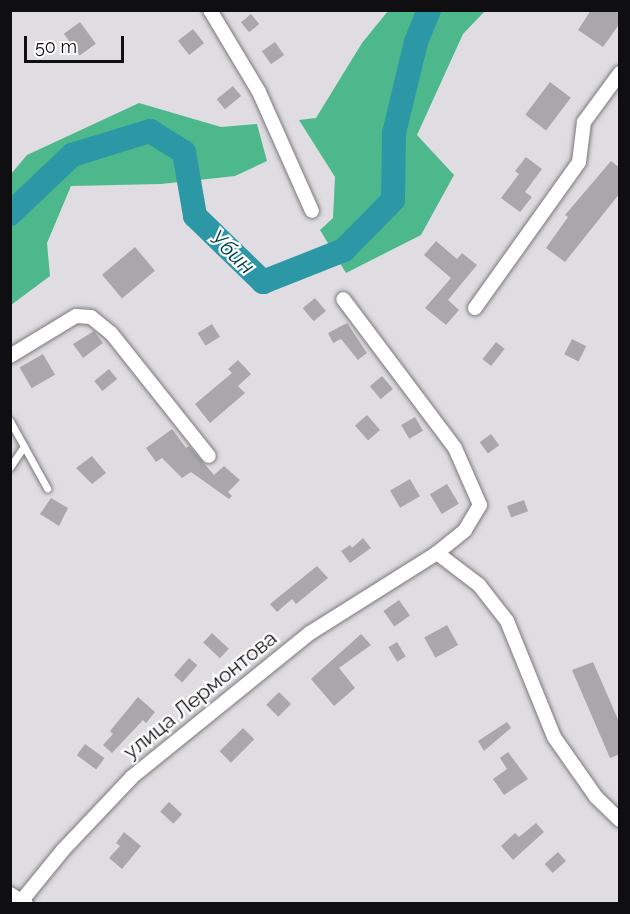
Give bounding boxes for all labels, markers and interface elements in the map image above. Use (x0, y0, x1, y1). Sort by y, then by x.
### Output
scale bar (27, 24, 128, 62)
text: 50 m (35, 36, 77, 57)
water label: Убин (204, 225, 260, 279)
street label: улица Лермонтова (118, 625, 282, 765)

